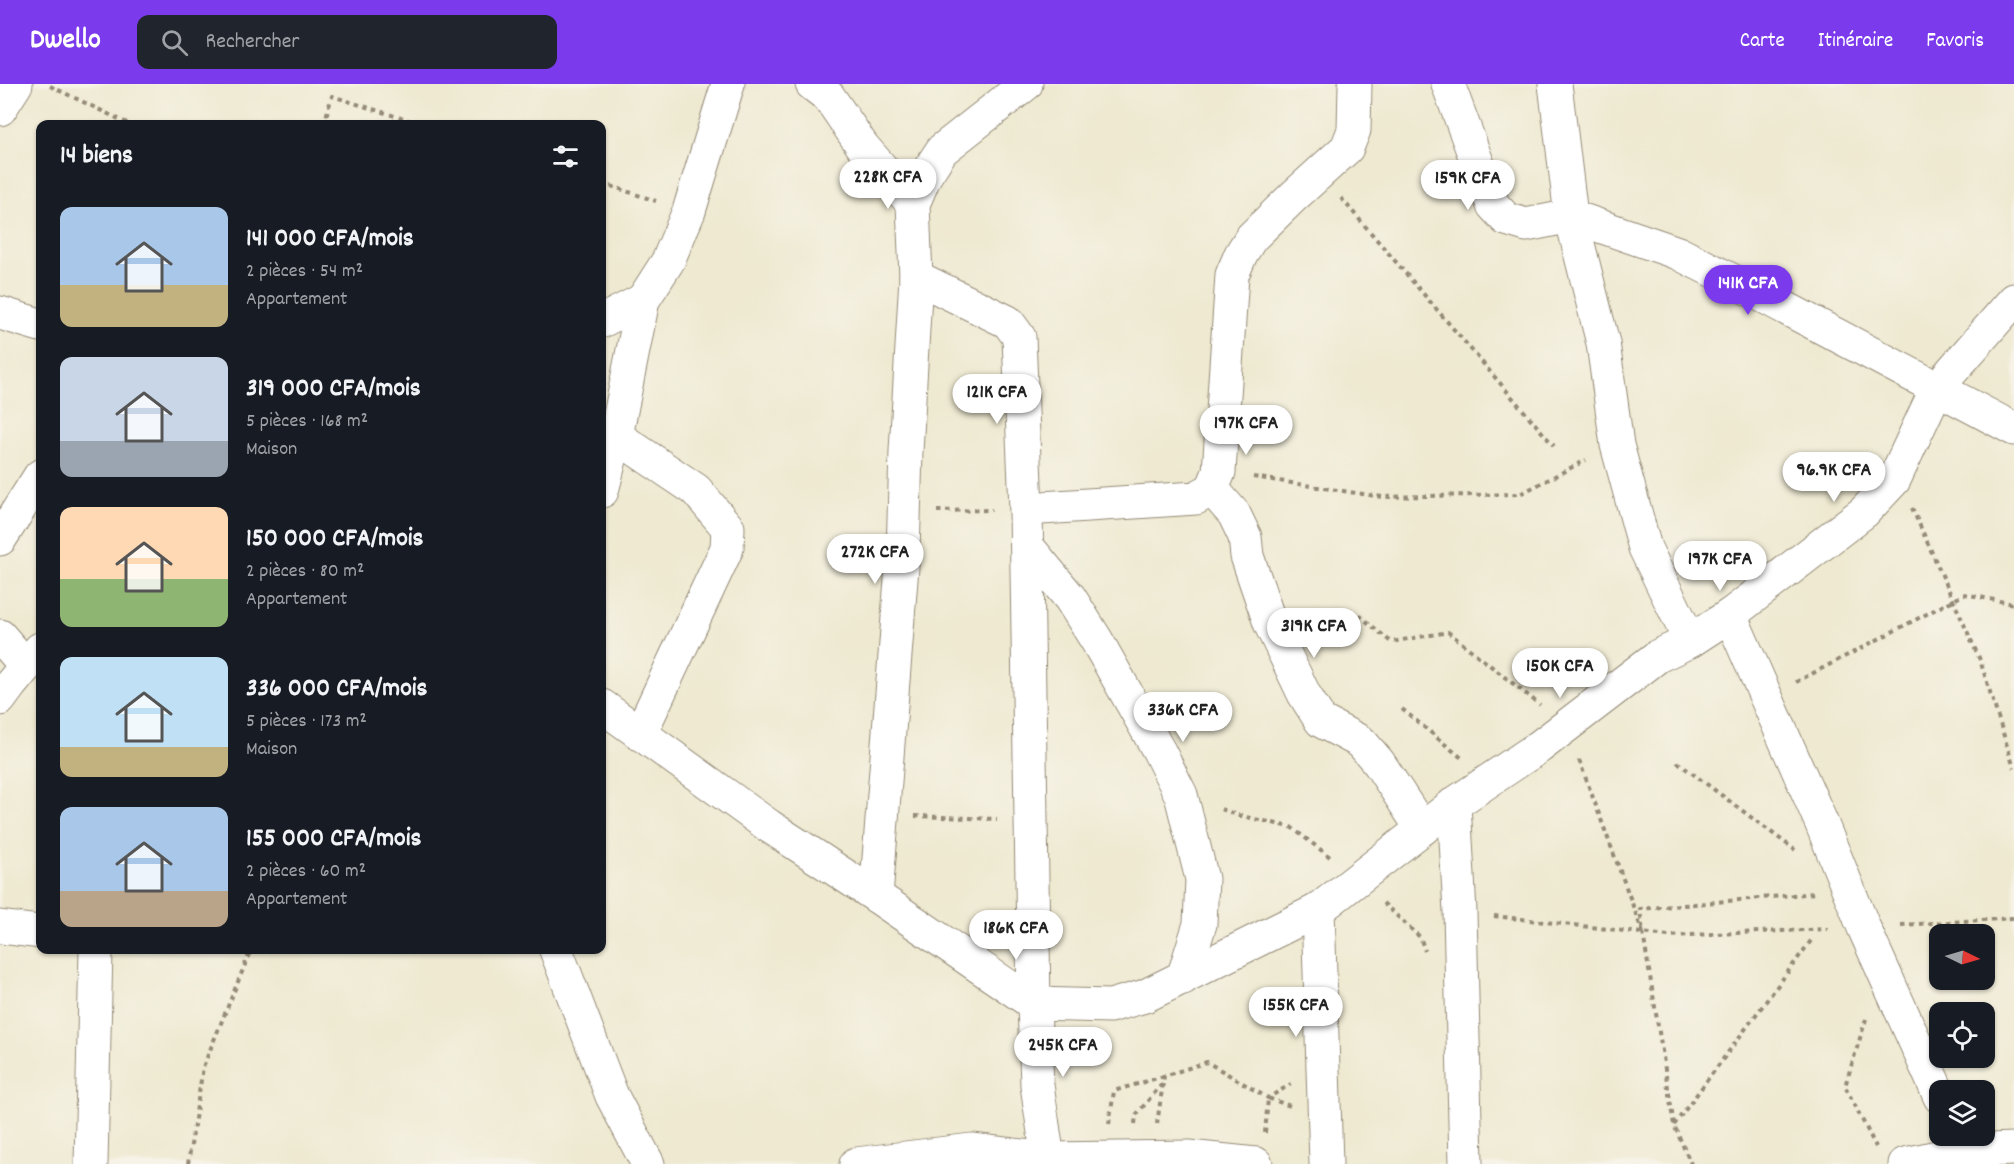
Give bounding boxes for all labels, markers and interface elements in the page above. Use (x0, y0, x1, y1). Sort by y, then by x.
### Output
search box (137, 15, 557, 69)
text: Dwello (30, 22, 101, 62)
icon: search (158, 26, 191, 59)
text: Rechercher (206, 27, 300, 58)
text: Carte (1740, 27, 1785, 57)
text: Itinéraire (1818, 27, 1893, 57)
text: Favoris (1926, 27, 1984, 57)
text: 14 biens (60, 138, 133, 175)
icon: filters (549, 140, 582, 173)
pin: 228K CFA (826, 159, 950, 210)
pin: 159K CFA (1406, 160, 1530, 211)
text: 228K CFA (853, 164, 923, 192)
text: 159K CFA (1435, 165, 1501, 193)
text: 141 000 CFA/mois (246, 221, 414, 258)
icon: home (108, 231, 180, 303)
text: 2 pièces · 54 m² (246, 258, 363, 286)
pin: 141K CFA (1686, 265, 1810, 316)
text: 141K CFA (1718, 270, 1778, 298)
text: Appartement (246, 286, 348, 314)
text: 319 000 CFA/mois (246, 371, 421, 408)
pin: 121K CFA (935, 374, 1059, 425)
text: 121K CFA (966, 379, 1028, 407)
icon: home (108, 381, 180, 453)
pin: 197K CFA (1184, 405, 1308, 456)
text: 5 pièces · 168 m² (246, 408, 368, 436)
text: 197K CFA (1214, 410, 1278, 438)
text: Maison (246, 436, 297, 464)
pin: 96.9K CFA (1765, 452, 1903, 503)
text: 96.9K CFA (1797, 457, 1871, 485)
text: 150 000 CFA/mois (246, 521, 424, 558)
icon: home (108, 531, 180, 603)
pin: 272K CFA (813, 534, 937, 585)
text: 272K CFA (841, 539, 909, 567)
pin: 197K CFA (1658, 541, 1782, 592)
text: 197K CFA (1688, 546, 1752, 574)
text: 2 pièces · 80 m² (246, 558, 364, 586)
text: Appartement (246, 586, 348, 614)
pin: 319K CFA (1252, 608, 1376, 659)
text: 319K CFA (1281, 613, 1347, 641)
pin: 150K CFA (1498, 648, 1622, 699)
text: 150K CFA (1526, 653, 1594, 681)
text: 336 000 CFA/mois (246, 671, 427, 708)
icon: home (108, 681, 180, 753)
pin: 336K CFA (1121, 692, 1245, 743)
text: 336K CFA (1147, 697, 1219, 725)
text: 5 pièces · 173 m² (246, 708, 367, 736)
text: Maison (246, 736, 297, 764)
text: 155 000 CFA/mois (246, 821, 421, 858)
icon: home (108, 831, 180, 903)
text: 2 pièces · 60 m² (246, 858, 366, 886)
text: Appartement (246, 886, 348, 914)
pin: 186K CFA (954, 910, 1078, 961)
text: 186K CFA (983, 915, 1049, 943)
north arrow (1929, 924, 1995, 990)
map controls (1929, 924, 1995, 1146)
pin: 155K CFA (1234, 987, 1358, 1038)
text: 155K CFA (1263, 992, 1329, 1020)
button: locate (1929, 1002, 1995, 1068)
pin: 245K CFA (1001, 1027, 1125, 1078)
text: 245K CFA (1028, 1032, 1098, 1060)
button: layers (1929, 1080, 1995, 1146)

